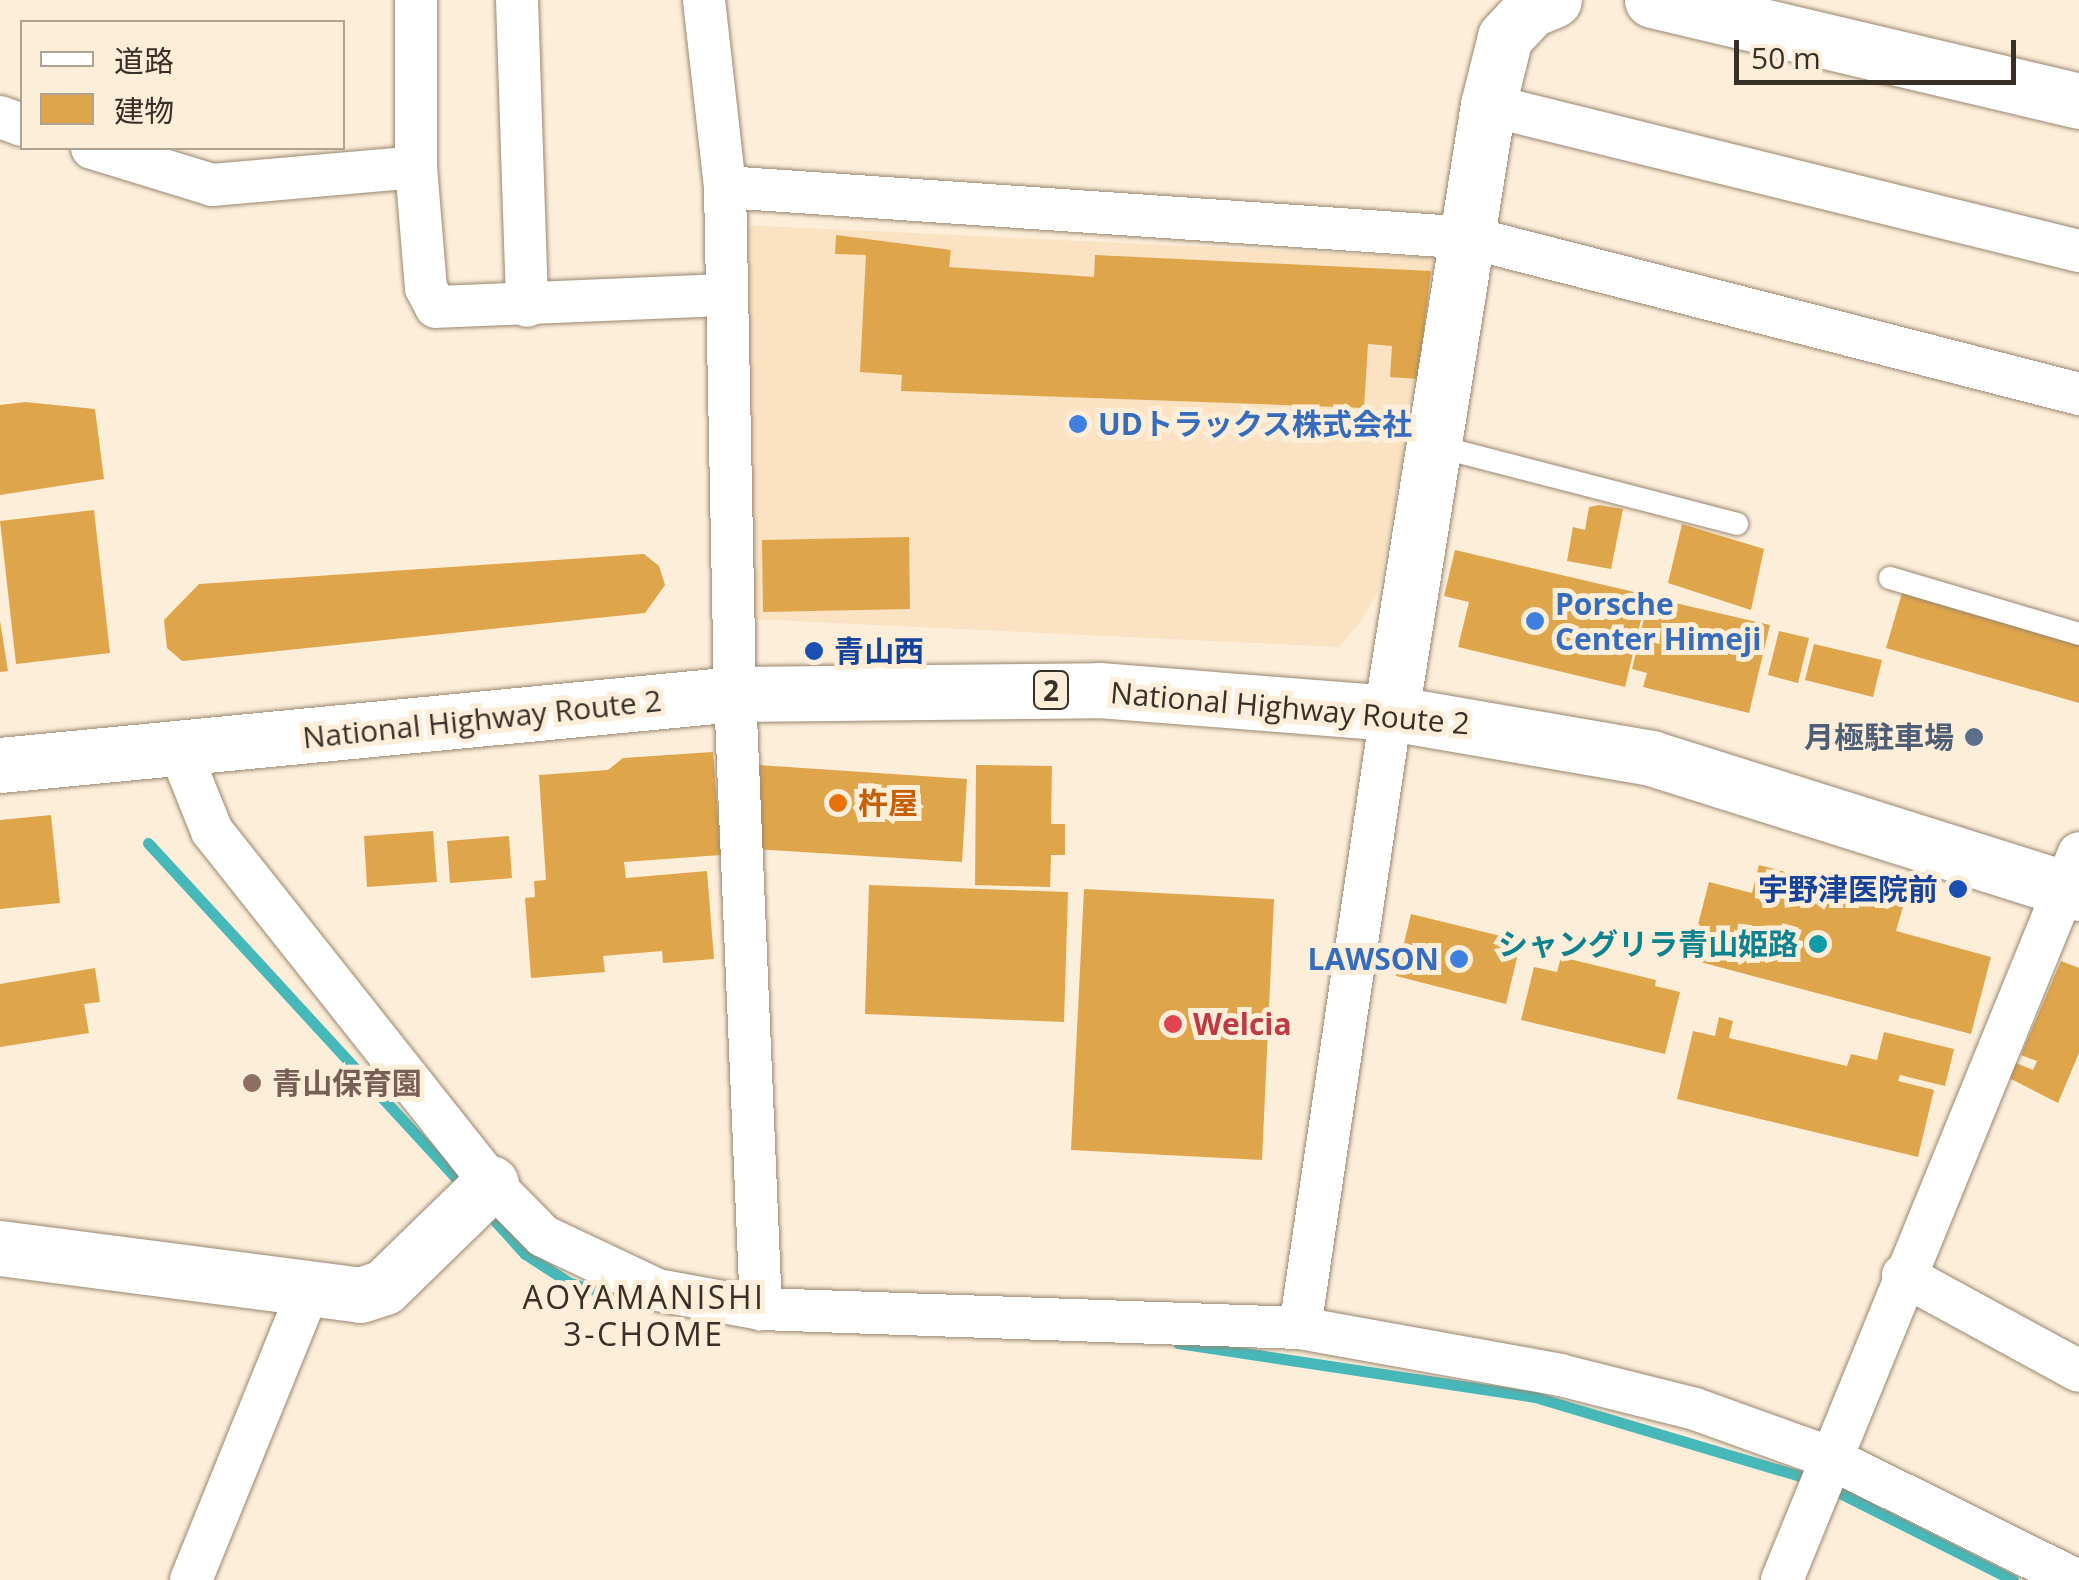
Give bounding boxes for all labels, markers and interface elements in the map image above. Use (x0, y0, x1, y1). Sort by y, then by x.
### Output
legend (20, 20, 345, 150)
scale bar (1739, 20, 2022, 82)
text: 50 m (1751, 37, 1821, 78)
text: 道路 (114, 40, 174, 81)
text: 建物 (114, 90, 174, 131)
place label: UDトラックス株式会社 (1098, 406, 1413, 442)
marker: UDトラックス株式会社 (1067, 413, 1089, 435)
place label: Porsche Center Himeji (1555, 586, 1761, 656)
marker: Porsche Center Himeji (1524, 610, 1546, 632)
place label: 青山西 (834, 633, 924, 669)
marker: 青山西 (803, 640, 825, 662)
road number: 2 (1031, 667, 1071, 713)
street label: National Highway Route 2 (1109, 674, 1471, 742)
street label: National Highway Route 2 (301, 682, 663, 756)
place label: 月極駐車場 (1804, 719, 1954, 755)
marker: 月極駐車場 (1963, 726, 1985, 748)
place label: 杵屋 (858, 785, 918, 821)
marker: 杵屋 (827, 792, 849, 814)
place label: 宇野津医院前 (1758, 871, 1938, 907)
marker: 宇野津医院前 (1947, 878, 1969, 900)
place label: シャングリラ青山姫路 (1498, 926, 1798, 962)
marker: シャングリラ青山姫路 (1807, 933, 1829, 955)
place label: LAWSON (1308, 941, 1439, 977)
marker: LAWSON (1448, 948, 1470, 970)
place label: Welcia (1193, 1006, 1292, 1042)
marker: Welcia (1162, 1013, 1184, 1035)
place label: 青山保育園 (272, 1065, 422, 1101)
marker: 青山保育園 (241, 1072, 263, 1094)
district label: AOYAMANISHI 3-CHOME (523, 1279, 765, 1354)

